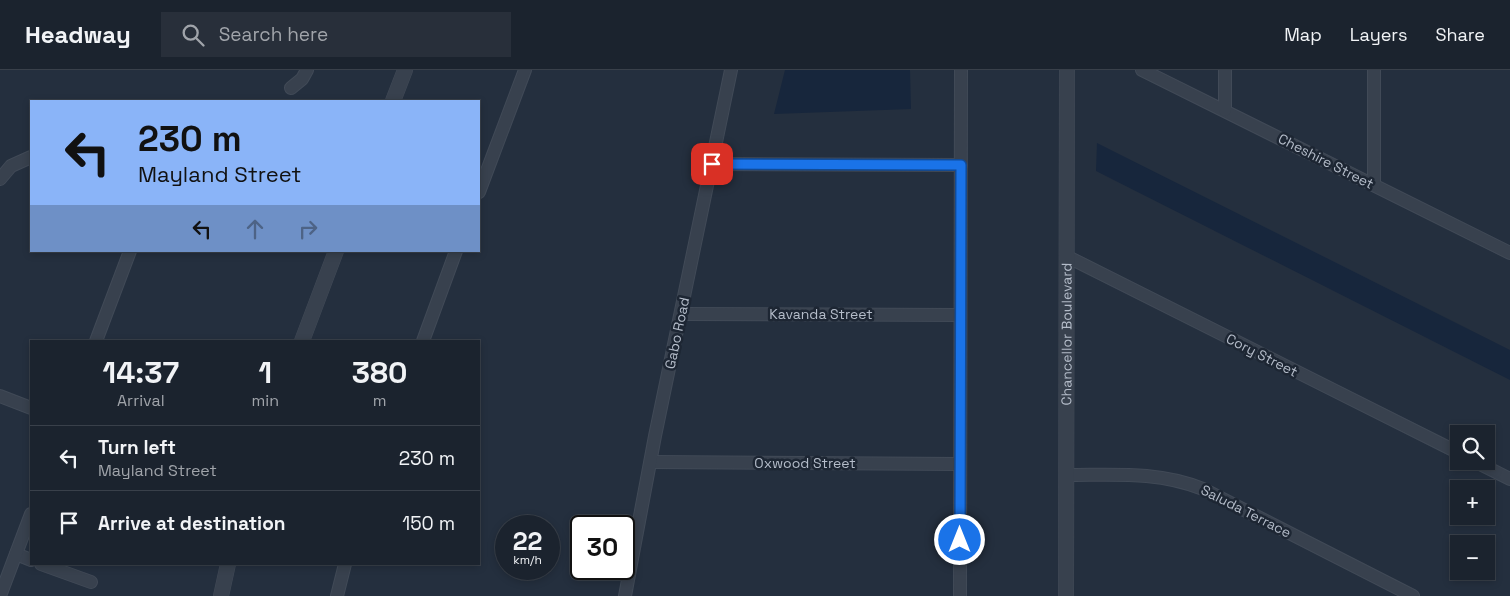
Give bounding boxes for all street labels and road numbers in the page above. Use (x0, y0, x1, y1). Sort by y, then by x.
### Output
street label: Cheshire Street (1275, 129, 1377, 193)
street label: Chancellor Boulevard (1057, 263, 1076, 405)
street label: Gabo Road (661, 295, 693, 371)
street label: Kavanda Street (769, 305, 873, 323)
street label: Cory Street (1223, 329, 1301, 381)
street label: Oxwood Street (754, 454, 856, 472)
street label: Saluda Terrace (1198, 481, 1294, 541)

